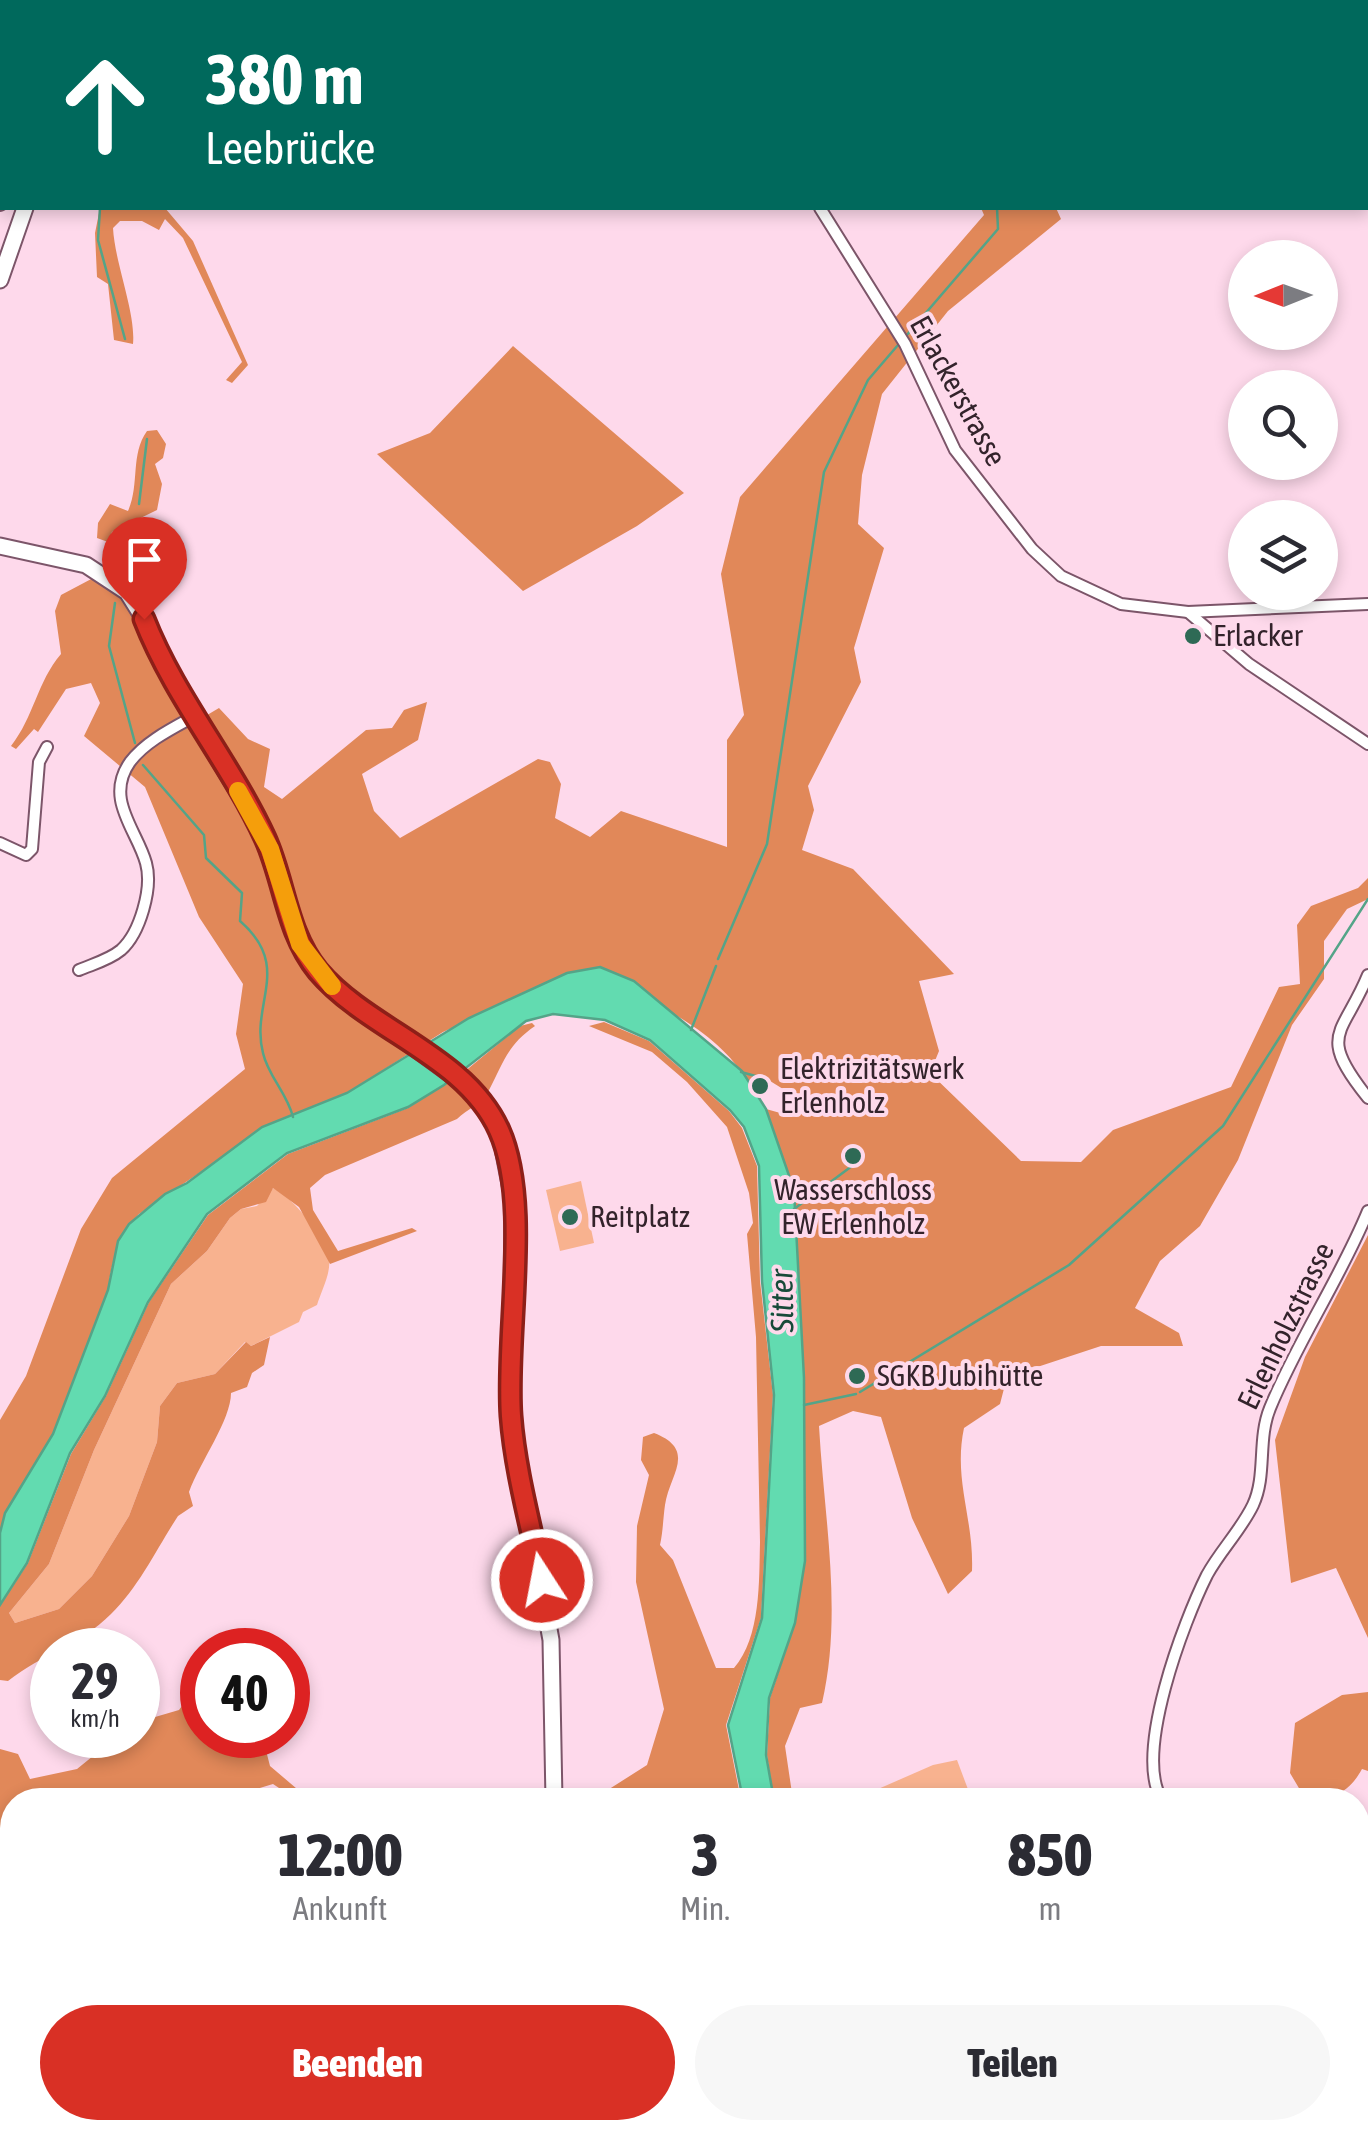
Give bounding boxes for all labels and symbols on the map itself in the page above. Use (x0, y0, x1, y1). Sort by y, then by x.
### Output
north arrow (1228, 240, 1338, 350)
street label: Erlackerstrasse (904, 310, 1014, 471)
pin (102, 517, 187, 620)
place label: Erlacker (1213, 618, 1304, 652)
marker: Erlacker (1182, 625, 1204, 647)
place label: Elektrizitätswerk Erlenholz (780, 1051, 964, 1119)
marker: Elektrizitätswerk Erlenholz (749, 1075, 771, 1097)
marker: Wasserschloss EW Erlenholz (842, 1145, 864, 1167)
place label: Wasserschloss EW Erlenholz (774, 1172, 932, 1240)
place label: Reitplatz (590, 1199, 690, 1233)
marker: Reitplatz (559, 1206, 581, 1228)
street label: Erlenholzstrasse (1230, 1237, 1340, 1414)
water label: Sitter (762, 1268, 801, 1334)
place label: SGKB Jubihütte (877, 1358, 1043, 1392)
marker: SGKB Jubihütte (846, 1365, 868, 1387)
position arrow (490, 1528, 594, 1632)
speed limit sign: 40 (180, 1628, 310, 1758)

